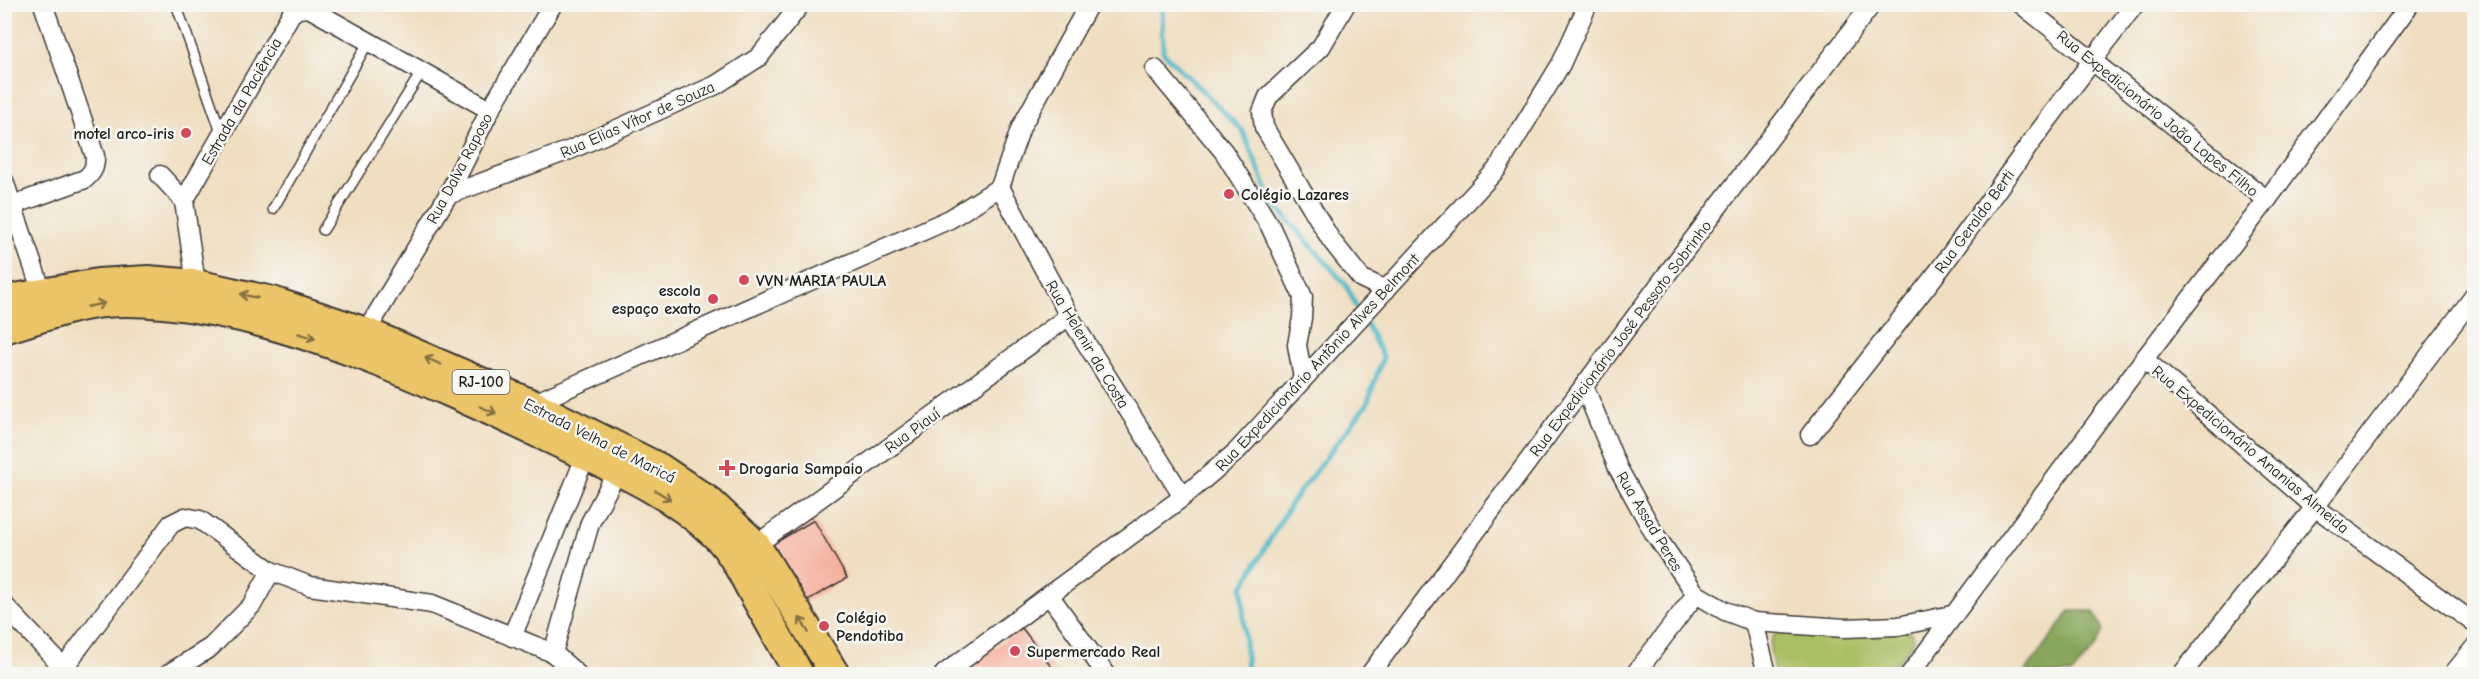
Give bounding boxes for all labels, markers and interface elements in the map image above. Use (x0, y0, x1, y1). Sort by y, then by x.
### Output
street label: Rua Expedicionário João Lopes Filho (2053, 27, 2262, 201)
street label: Estrada da Paciência (198, 35, 286, 168)
street label: Rua Elias Vítor de Souza (557, 78, 717, 162)
street label: Rua Dalva Raposo (423, 110, 497, 227)
place label: motel arco-iris (73, 125, 174, 143)
marker: motel arco-iris (179, 126, 193, 140)
street label: Rua Geraldo Berti (1931, 166, 2018, 277)
place label: Colégio Lazares (1241, 186, 1349, 204)
marker: Colégio Lazares (1222, 187, 1236, 201)
street label: Rua Expedicionário José Pessoto Sobrinho (1526, 217, 1716, 460)
street label: Rua Expedicionário Antônio Alves Belmont (1212, 250, 1424, 475)
place label: VVN MARIA PAULA (756, 272, 886, 290)
marker: VVN MARIA PAULA (737, 273, 751, 287)
street label: Rua Helenir da Costa (1042, 277, 1132, 412)
place label: escola espaço exato (612, 282, 701, 318)
one-way arrow (240, 290, 260, 301)
marker: escola espaço exato (706, 292, 720, 306)
one-way arrow (85, 299, 105, 310)
one-way arrow (297, 331, 316, 342)
one-way arrow (424, 355, 442, 366)
street label: Rua Expedicionário Ananias Almeida (2148, 362, 2352, 537)
road number: RJ-100 (452, 370, 510, 394)
street label: Estrada Velha de Maricá (521, 395, 678, 487)
one-way arrow (478, 405, 496, 416)
street label: Rua Piauí (881, 405, 944, 457)
place label: Drogaria Sampaio (739, 460, 863, 478)
marker: Drogaria Sampaio (720, 461, 734, 475)
street label: Rua Assad Peres (1612, 468, 1686, 575)
one-way arrow (654, 490, 671, 502)
place label: Colégio Pendotiba (836, 609, 904, 645)
one-way arrow (798, 617, 810, 634)
marker: Colégio Pendotiba (817, 619, 831, 633)
place label: Supermercado Real (1027, 643, 1160, 661)
marker: Supermercado Real (1008, 644, 1022, 658)

